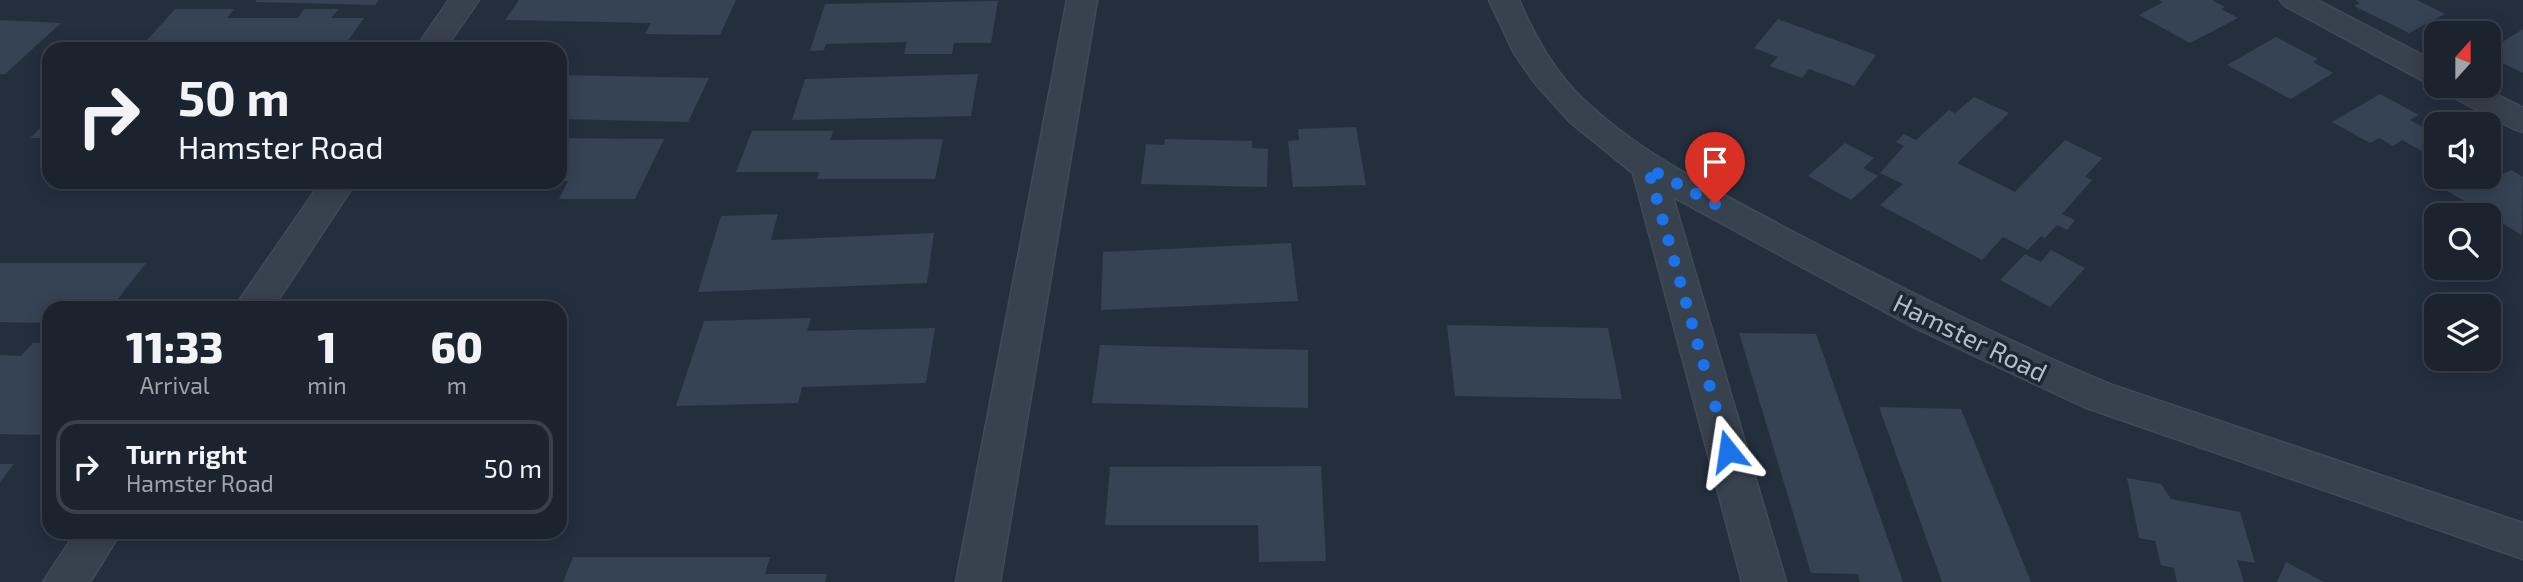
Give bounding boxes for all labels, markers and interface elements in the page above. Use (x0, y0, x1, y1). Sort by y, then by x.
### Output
north arrow (2424, 21, 2501, 98)
map controls (2424, 21, 2501, 371)
text: 50 m (178, 67, 290, 126)
icon: right (63, 70, 154, 161)
button: sound (2424, 112, 2501, 189)
text: Hamster Road (178, 127, 384, 165)
pin (1685, 132, 1745, 204)
icon: arrive (1696, 143, 1734, 181)
button: search (2424, 203, 2501, 280)
street label: Hamster Road (1889, 286, 2053, 387)
button: layers (2424, 294, 2501, 371)
text: 11:33 (126, 321, 223, 371)
text: 1 (317, 321, 336, 371)
text: 60 (431, 321, 483, 371)
text: Arrival (140, 371, 210, 399)
text: min (307, 371, 347, 399)
text: m (447, 371, 467, 399)
position arrow (1691, 414, 1765, 488)
text: Turn right (126, 438, 247, 469)
icon: right (67, 448, 105, 486)
text: 50 m (484, 452, 542, 483)
text: Hamster Road (126, 469, 274, 497)

